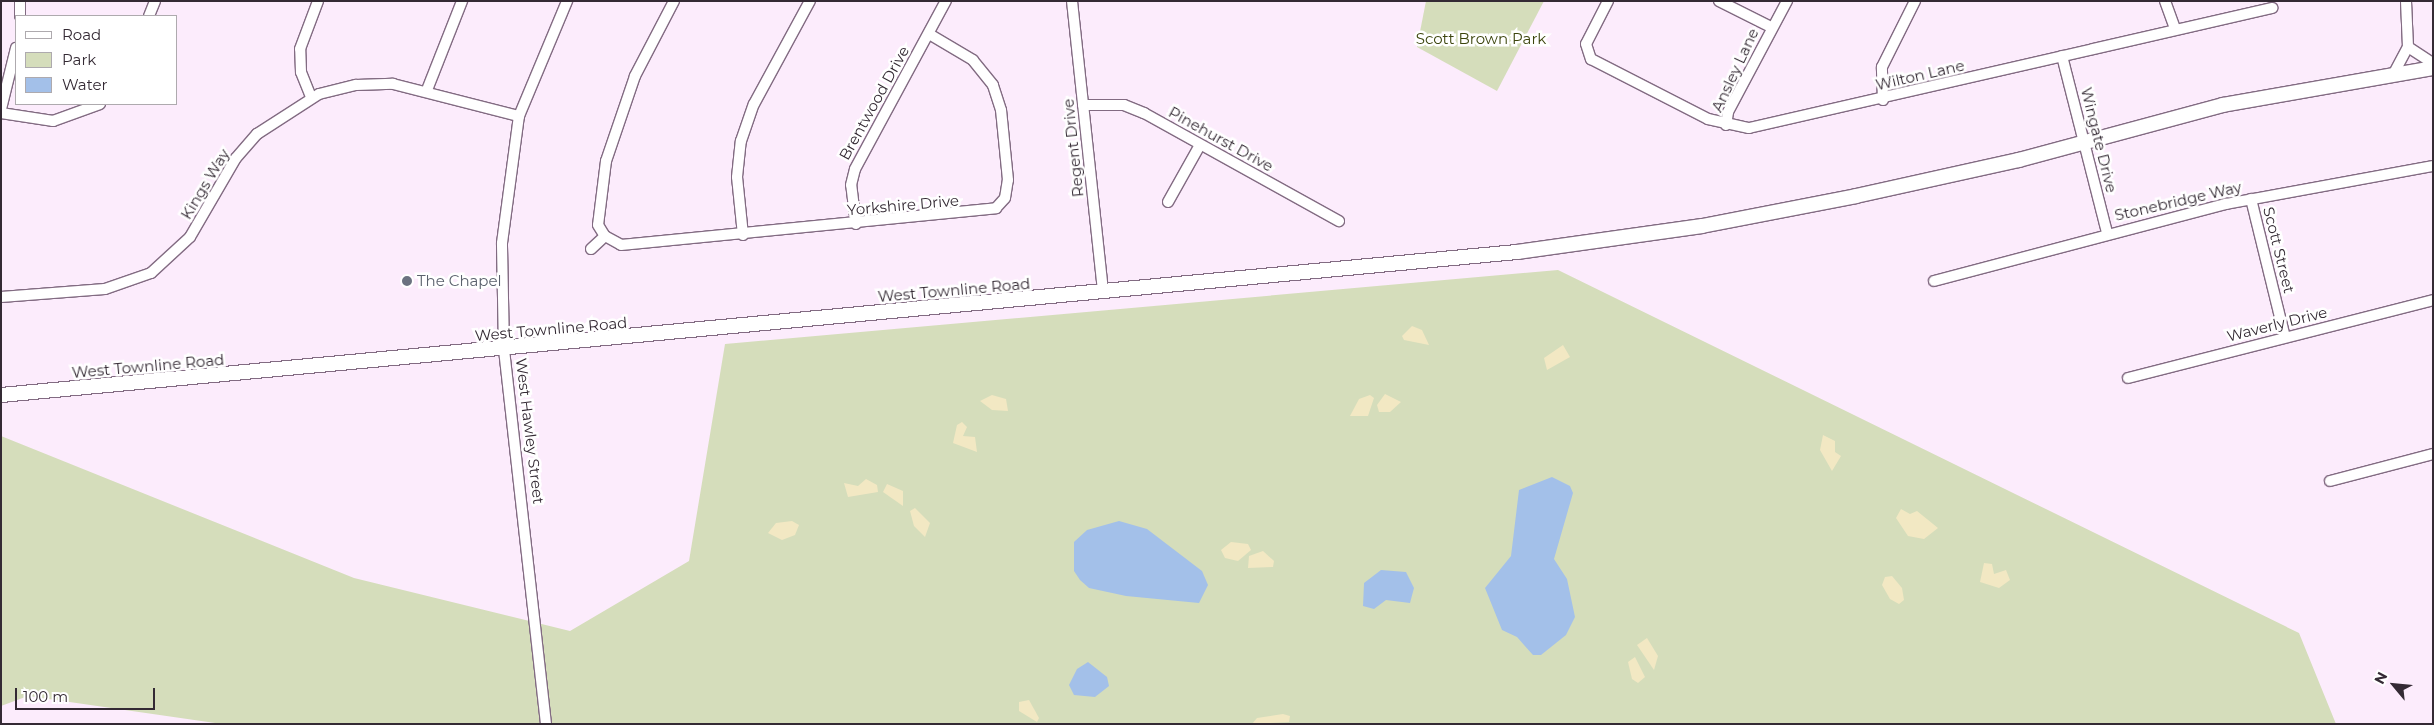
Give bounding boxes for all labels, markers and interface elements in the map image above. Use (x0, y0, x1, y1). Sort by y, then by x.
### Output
legend (15, 15, 178, 105)
text: Road (62, 25, 101, 44)
street label: Ansley Lane (1708, 25, 1762, 115)
park label: Scott Brown Park (1416, 30, 1546, 48)
street label: Brentwood Drive (835, 43, 913, 163)
text: Park (62, 50, 96, 69)
street label: Wilton Lane (1874, 56, 1966, 94)
text: Water (62, 75, 108, 94)
street label: Wingate Drive (2077, 86, 2121, 194)
street label: Regent Drive (1059, 98, 1087, 198)
street label: Pinehurst Drive (1166, 103, 1276, 175)
street label: Kings Way (177, 146, 233, 222)
street label: Stonebridge Way (2113, 178, 2243, 224)
street label: Yorkshire Drive (846, 191, 960, 219)
street label: Scott Street (2260, 205, 2298, 295)
place label: The Chapel (417, 272, 502, 290)
street label: West Townline Road (877, 274, 1031, 306)
marker: The Chapel (401, 275, 413, 287)
street label: Waverly Drive (2225, 303, 2329, 345)
street label: West Townline Road (474, 313, 628, 345)
street label: West Townline Road (71, 350, 225, 382)
street label: West Hawley Street (512, 357, 548, 505)
north arrow (2369, 660, 2419, 710)
text: N (2370, 669, 2391, 687)
scale bar (18, 678, 158, 710)
text: 100 m (23, 687, 68, 706)

